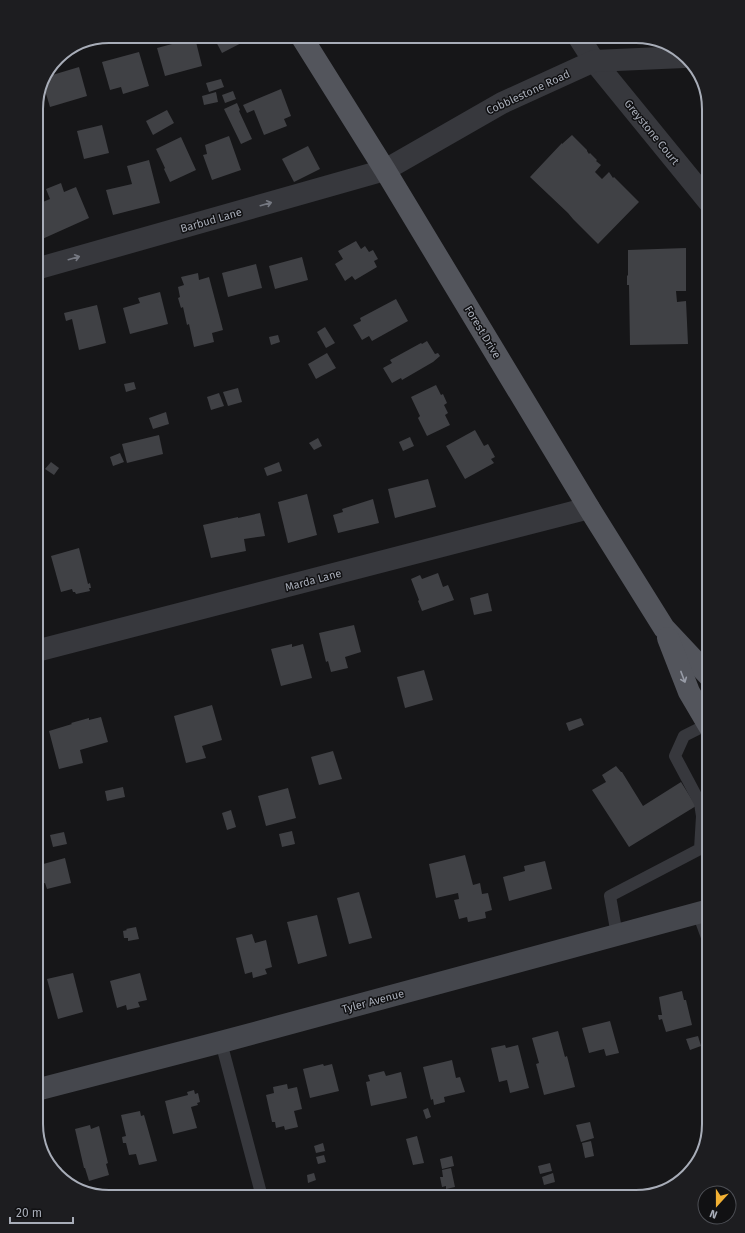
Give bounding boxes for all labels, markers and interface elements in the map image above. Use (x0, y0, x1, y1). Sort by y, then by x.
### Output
street label: Cobblestone Road (484, 67, 572, 118)
street label: Greystone Court (621, 97, 682, 167)
one-way arrow (259, 200, 272, 207)
street label: Barbud Lane (179, 206, 243, 235)
one-way arrow (67, 254, 80, 261)
street label: Forest Drive (462, 304, 503, 361)
street label: Marda Lane (284, 567, 343, 594)
one-way arrow (680, 671, 688, 683)
street label: Tyler Avenue (341, 987, 405, 1016)
north arrow (697, 1185, 737, 1225)
scale bar (10, 1199, 73, 1225)
text: 20 m (16, 1206, 42, 1220)
text: N (708, 1206, 719, 1221)

